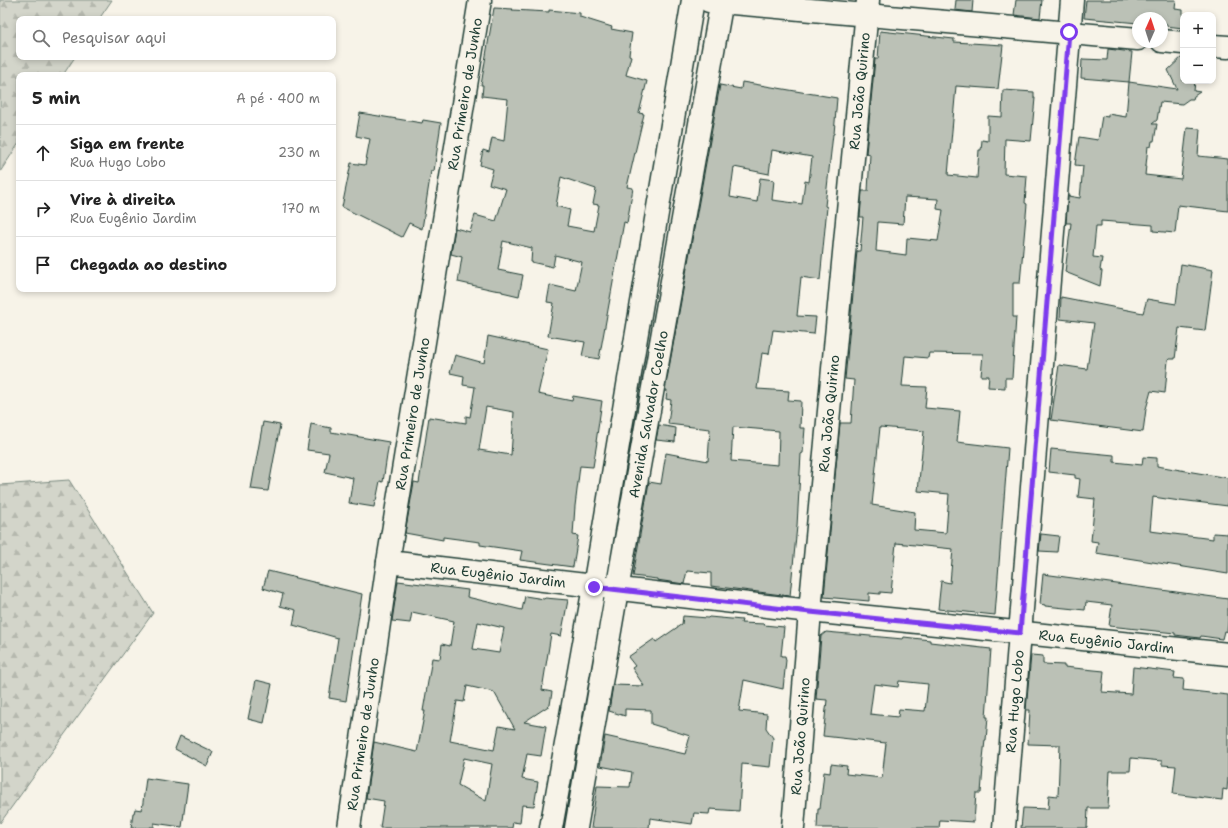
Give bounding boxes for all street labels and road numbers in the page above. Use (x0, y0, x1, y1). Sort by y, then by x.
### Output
street label: Rua Primeiro de Junho (443, 16, 486, 172)
street label: Rua João Quirino (845, 31, 874, 151)
street label: Avenida Salvador Coelho (625, 329, 672, 499)
street label: Rua Primeiro de Junho (391, 336, 434, 491)
street label: Rua João Quirino (814, 354, 843, 473)
street label: Rua Eugênio Jardim (430, 558, 567, 592)
street label: Rua Eugênio Jardim (1038, 626, 1175, 657)
street label: Rua Hugo Lobo (1001, 649, 1028, 754)
street label: Rua Primeiro de Junho (343, 656, 383, 812)
street label: Rua João Quirino (787, 677, 814, 796)

